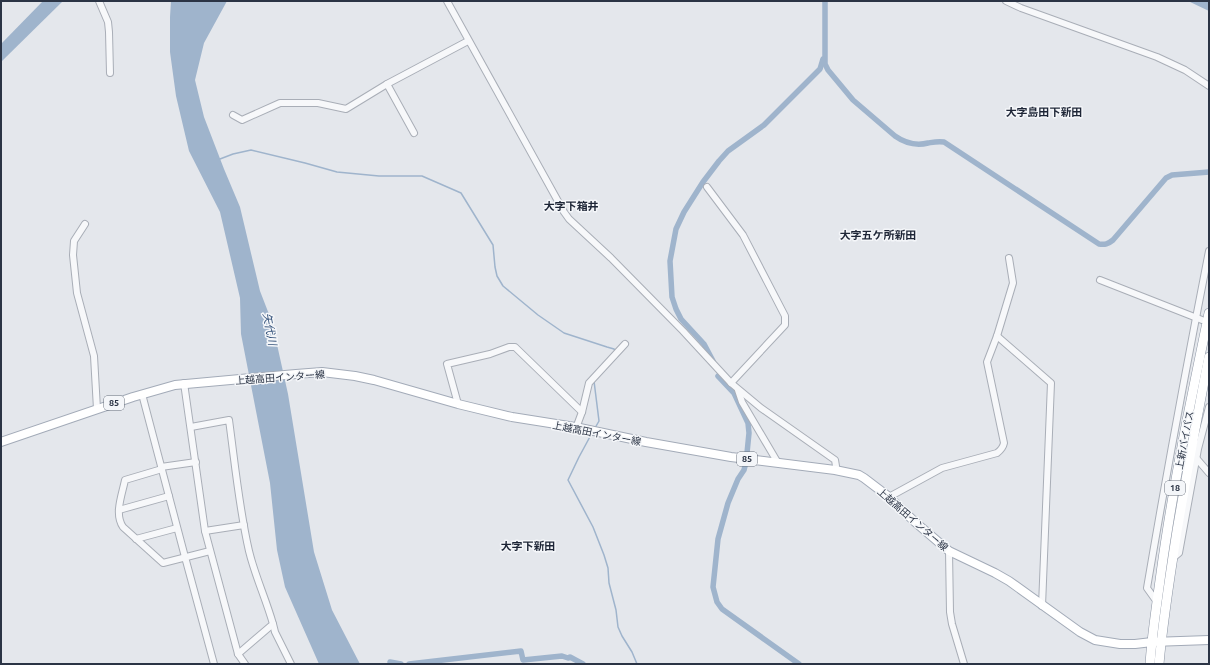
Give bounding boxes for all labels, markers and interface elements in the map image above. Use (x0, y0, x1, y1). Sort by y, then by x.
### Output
district label: 大字島田下新田 (1006, 106, 1083, 118)
district label: 大字下箱井 (544, 200, 599, 212)
district label: 大字五ケ所新田 (840, 229, 917, 241)
water label: 矢代川 (261, 312, 279, 347)
street label: 上越高田インター線 (235, 369, 325, 386)
road number: 85 (104, 396, 124, 410)
street label: 上新バイパス (1173, 410, 1196, 471)
street label: 上越高田インター線 (552, 420, 642, 447)
road number: 85 (737, 452, 757, 466)
road number: 18 (1165, 481, 1185, 495)
street label: 上越高田インター線 (875, 486, 950, 553)
district label: 大字下新田 (501, 540, 556, 552)

